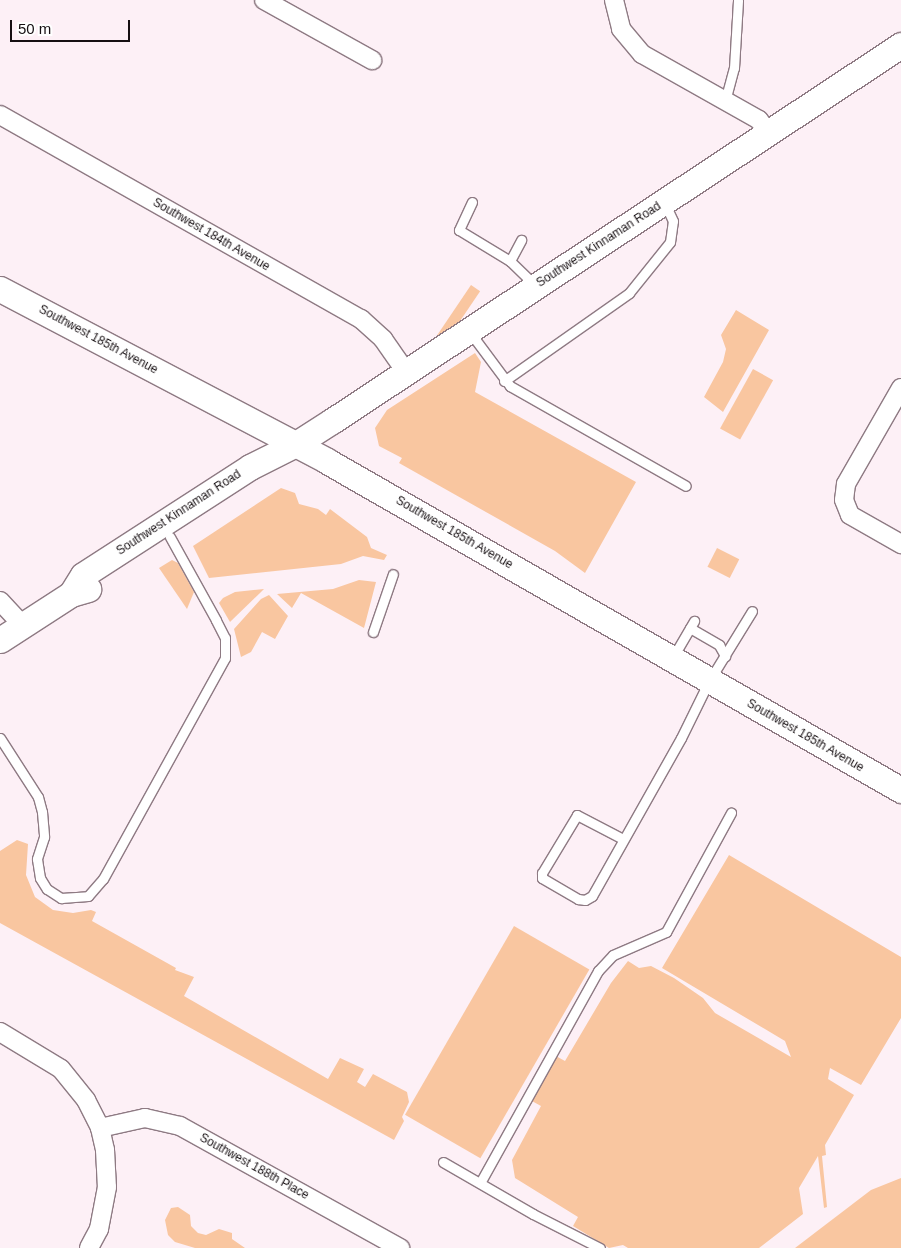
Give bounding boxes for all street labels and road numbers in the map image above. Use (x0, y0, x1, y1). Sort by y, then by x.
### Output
street label: Southwest 184th Avenue (150, 195, 272, 275)
street label: Southwest Kinnaman Road (534, 199, 664, 291)
street label: Southwest 185th Avenue (36, 302, 160, 378)
street label: Southwest Kinnaman Road (114, 467, 244, 559)
street label: Southwest 185th Avenue (393, 493, 515, 573)
street label: Southwest 185th Avenue (744, 696, 866, 776)
street label: Southwest 188th Place (197, 1131, 311, 1203)

